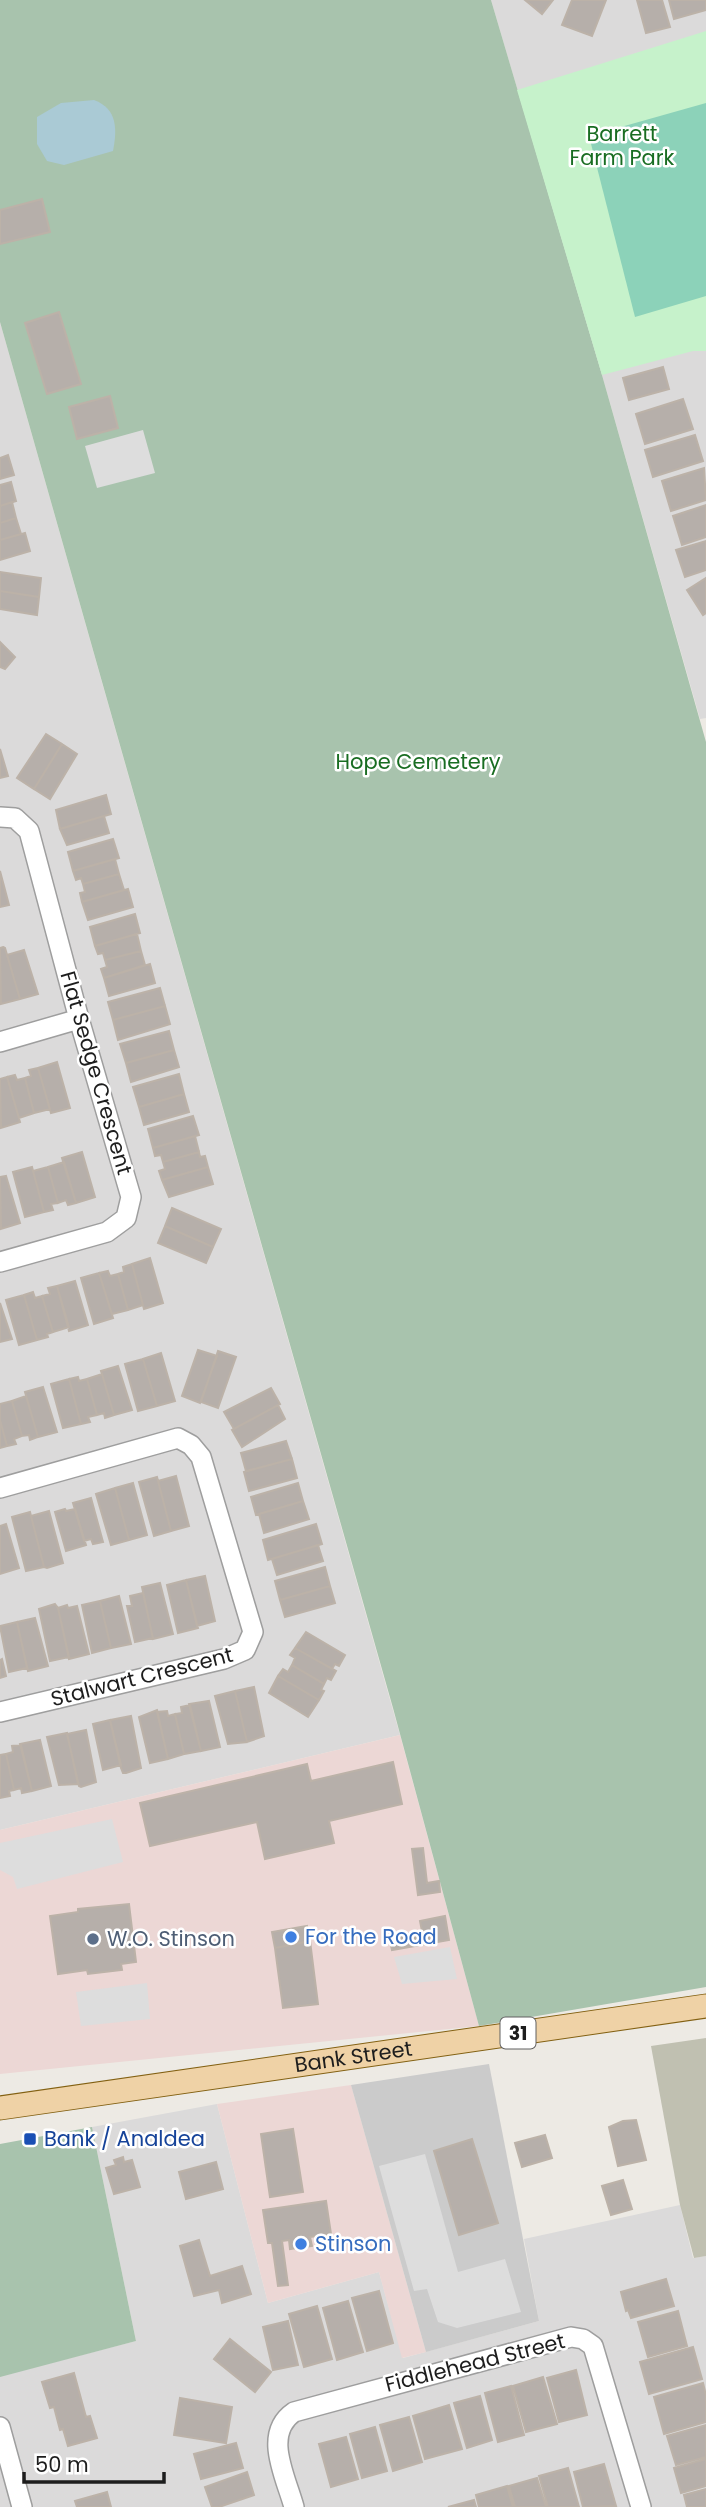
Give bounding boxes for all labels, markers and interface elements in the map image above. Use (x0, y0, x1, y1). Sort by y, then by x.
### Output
park label: Barrett Farm Park (570, 119, 675, 172)
park label: Hope Cemetery (336, 747, 501, 776)
street label: Flat Sedge Crescent (54, 968, 139, 1178)
street label: Stalwart Crescent (48, 1640, 236, 1713)
place label: For the Road (305, 1922, 437, 1951)
place label: W.O. Stinson (107, 1924, 235, 1953)
marker: For the Road (283, 1929, 299, 1945)
marker: W.O. Stinson (85, 1931, 101, 1947)
road number: 31 (500, 2018, 536, 2048)
street label: Bank Street (293, 2034, 414, 2079)
place label: Bank / Analdea (44, 2124, 205, 2153)
marker: Bank / Analdea (22, 2131, 38, 2147)
place label: Stinson (315, 2229, 391, 2258)
marker: Stinson (293, 2236, 309, 2252)
street label: Fiddlehead Street (382, 2326, 568, 2399)
scale bar (24, 2440, 164, 2484)
text: 50 m (35, 2450, 89, 2479)

